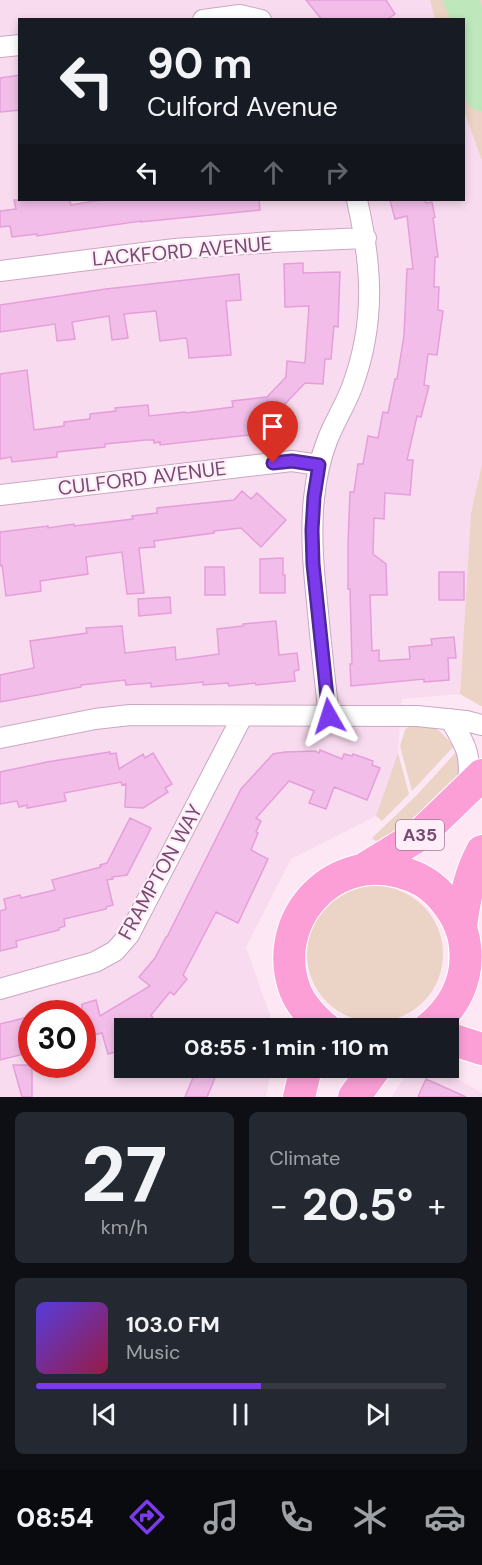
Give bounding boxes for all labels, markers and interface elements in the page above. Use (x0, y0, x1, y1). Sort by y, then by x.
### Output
text: 90 m (147, 36, 253, 91)
icon: left (48, 42, 126, 120)
text: Culford Avenue (147, 89, 338, 124)
icon: left (131, 156, 164, 189)
icon: ahead (194, 156, 227, 189)
icon: ahead (257, 156, 290, 189)
icon: right (320, 156, 353, 189)
street label: LACKFORD AVENUE (91, 230, 273, 272)
pin (247, 401, 298, 463)
icon: arrive (256, 410, 289, 443)
street label: CULFORD AVENUE (56, 455, 228, 501)
position arrow (297, 684, 361, 748)
street label: FRAMPTON WAY (112, 799, 208, 944)
road number: A35 (396, 820, 444, 850)
speed limit sign: 30 (18, 1000, 96, 1078)
text: 08:55 · 1 min · 110 m (184, 1033, 389, 1062)
text: 27 (81, 1124, 167, 1225)
text: Climate (270, 1145, 340, 1171)
text: 20.5° (302, 1175, 413, 1234)
text: − (270, 1184, 288, 1227)
text: + (428, 1184, 446, 1227)
text: km/h (101, 1214, 148, 1240)
text: 103.0 FM (126, 1310, 220, 1339)
text: Music (126, 1339, 181, 1365)
icon: previous (88, 1398, 121, 1431)
icon: pause (224, 1398, 257, 1431)
icon: next (361, 1398, 394, 1431)
icon: directions (126, 1496, 168, 1538)
icon: music (200, 1496, 242, 1538)
icon: phone (275, 1496, 317, 1538)
icon: climate (349, 1496, 391, 1538)
icon: car (424, 1496, 466, 1538)
text: 08:54 (16, 1500, 94, 1535)

